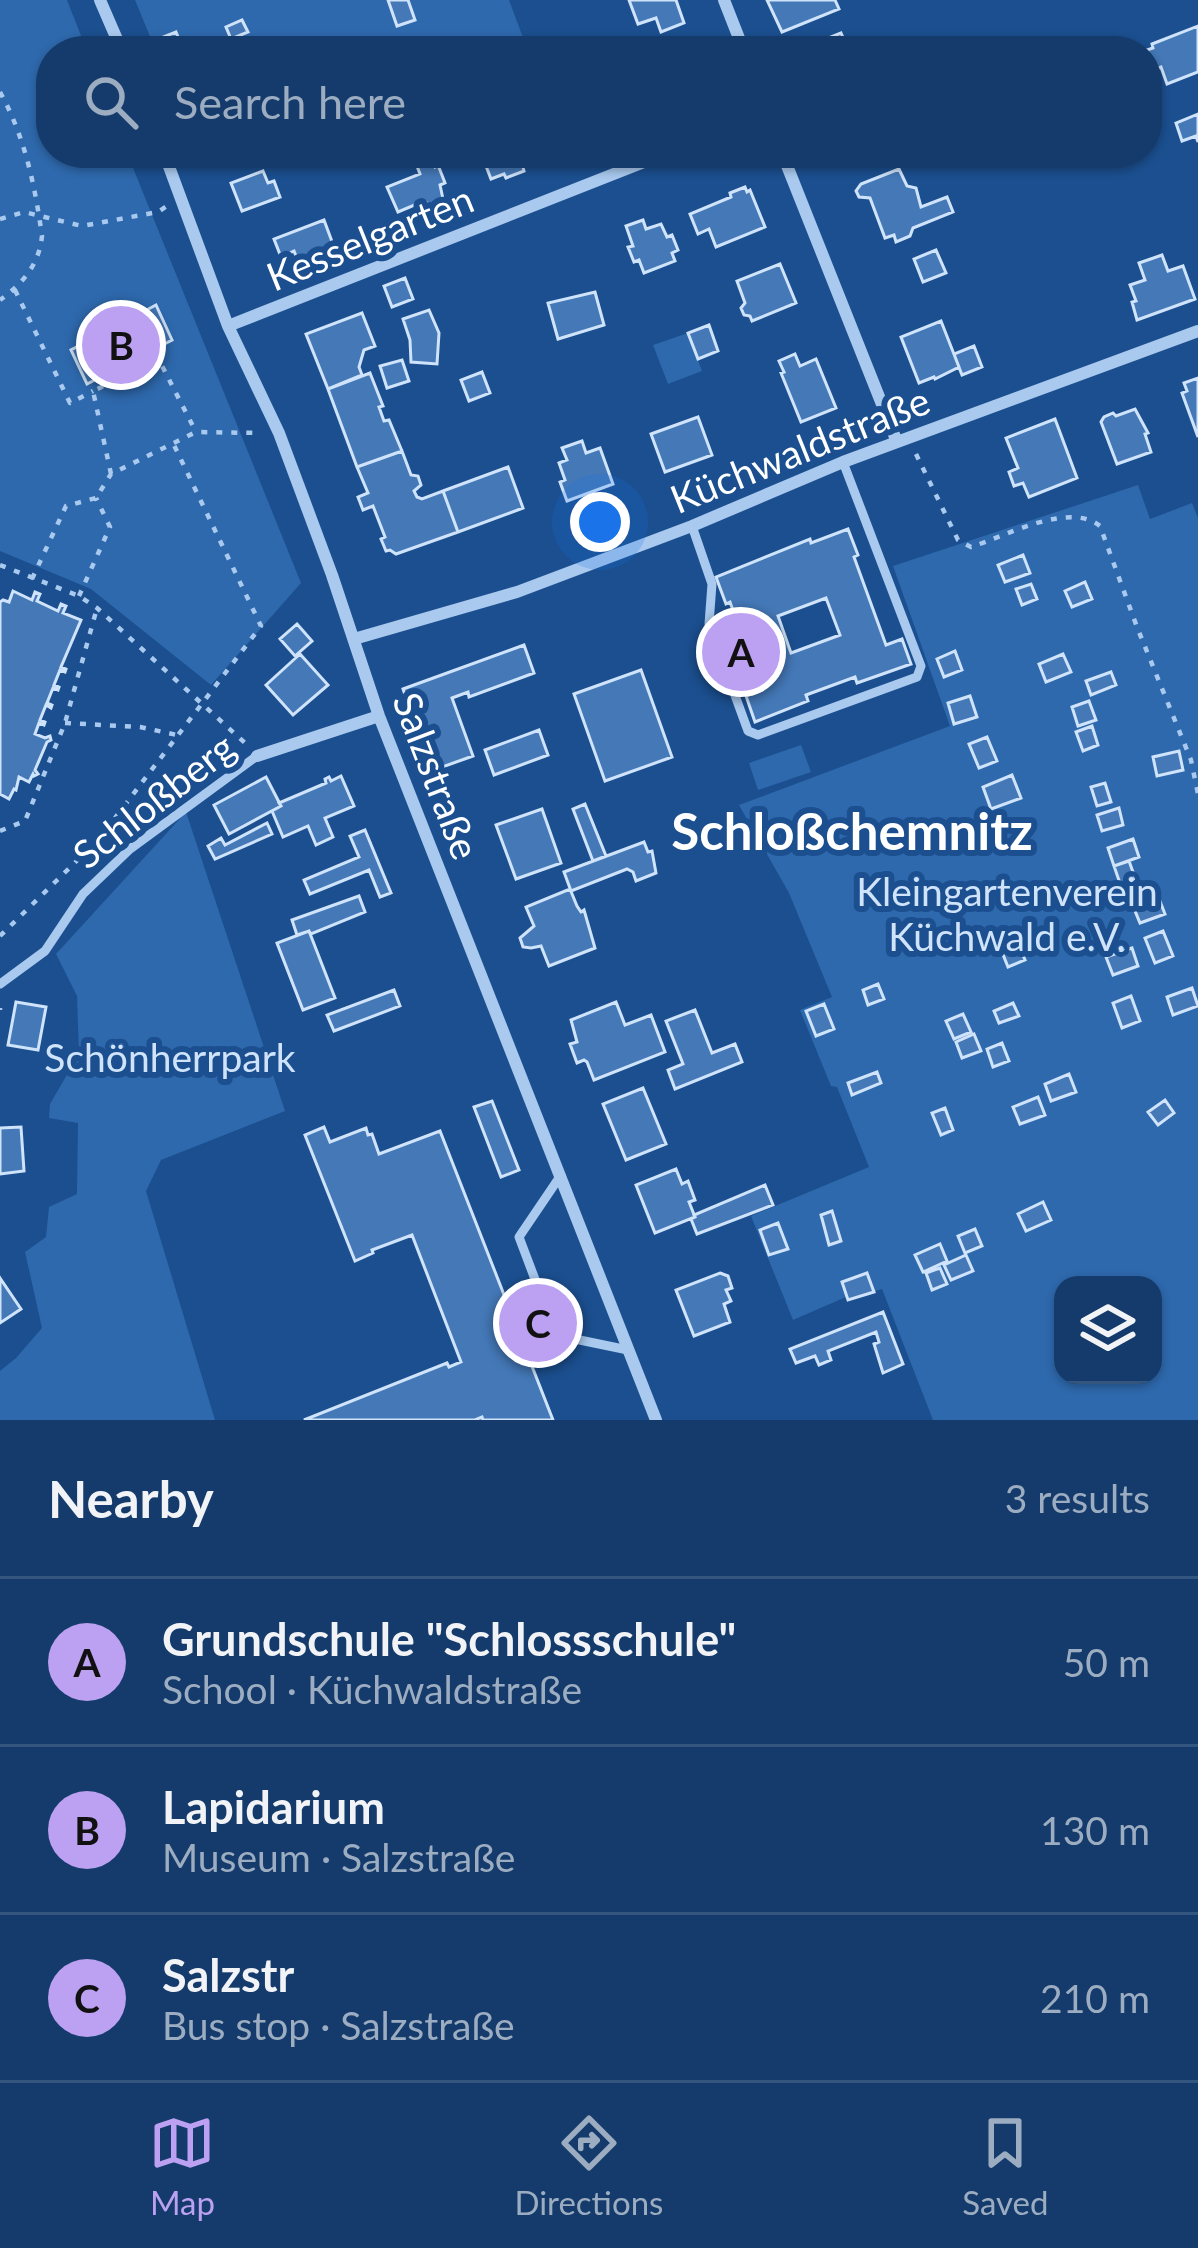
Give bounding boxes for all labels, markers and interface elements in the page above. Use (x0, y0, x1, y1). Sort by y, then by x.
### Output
search box (36, 36, 1162, 168)
icon: search (78, 69, 144, 135)
text: Search here (174, 75, 406, 129)
street label: Kesselgarten (260, 175, 480, 299)
pin: B (82, 300, 160, 390)
street label: Küchwaldstraße (663, 376, 936, 522)
your location (570, 492, 630, 552)
pin: A (702, 607, 780, 697)
street label: Salzstraße (384, 686, 490, 865)
street label: Schloßberg (64, 723, 243, 877)
district label: Schloßchemnitz (671, 800, 1033, 861)
park label: Kleingartenverein Küchwald e.V. (856, 868, 1158, 959)
park label: Schönherrpark (44, 1034, 296, 1080)
map controls (1054, 1276, 1162, 1384)
button: layers (1054, 1276, 1162, 1384)
pin: C (499, 1278, 577, 1368)
text: Nearby (48, 1468, 214, 1529)
text: 3 results (1005, 1475, 1150, 1521)
text: Grundschule "Schlossschule" (162, 1612, 736, 1666)
text: A (73, 1639, 101, 1685)
text: 50 m (1063, 1639, 1150, 1685)
text: School · Küchwaldstraße (162, 1666, 582, 1712)
text: Lapidarium (162, 1780, 385, 1834)
text: B (74, 1807, 100, 1853)
text: 130 m (1040, 1807, 1150, 1853)
text: Museum · Salzstraße (162, 1834, 515, 1880)
text: Salzstr (162, 1948, 294, 2002)
text: C (74, 1975, 100, 2021)
text: 210 m (1040, 1975, 1150, 2021)
text: Bus stop · Salzstraße (162, 2002, 515, 2048)
tab: Map (149, 2110, 215, 2222)
tab: Directions (514, 2110, 663, 2222)
tab: Saved (962, 2110, 1049, 2222)

